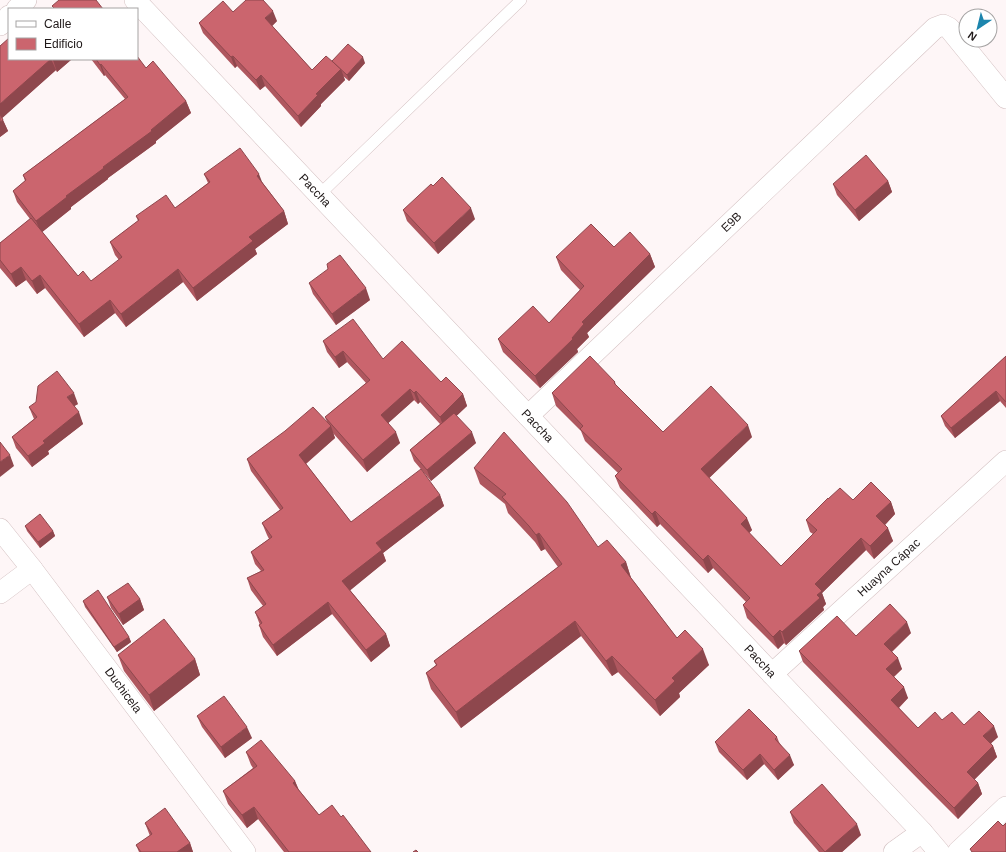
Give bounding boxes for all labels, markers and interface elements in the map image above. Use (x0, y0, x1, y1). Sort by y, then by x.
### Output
legend (8, 8, 138, 60)
north arrow (958, 8, 998, 48)
text: Calle (44, 17, 72, 31)
text: N (966, 29, 979, 43)
text: Edificio (44, 37, 83, 51)
street label: Paccha (296, 171, 334, 210)
street label: E9B (718, 209, 744, 235)
street label: Paccha (519, 407, 557, 445)
street label: Huayna Cápac (855, 536, 923, 600)
street label: Paccha (741, 642, 779, 681)
street label: Duchicela (102, 665, 145, 716)

